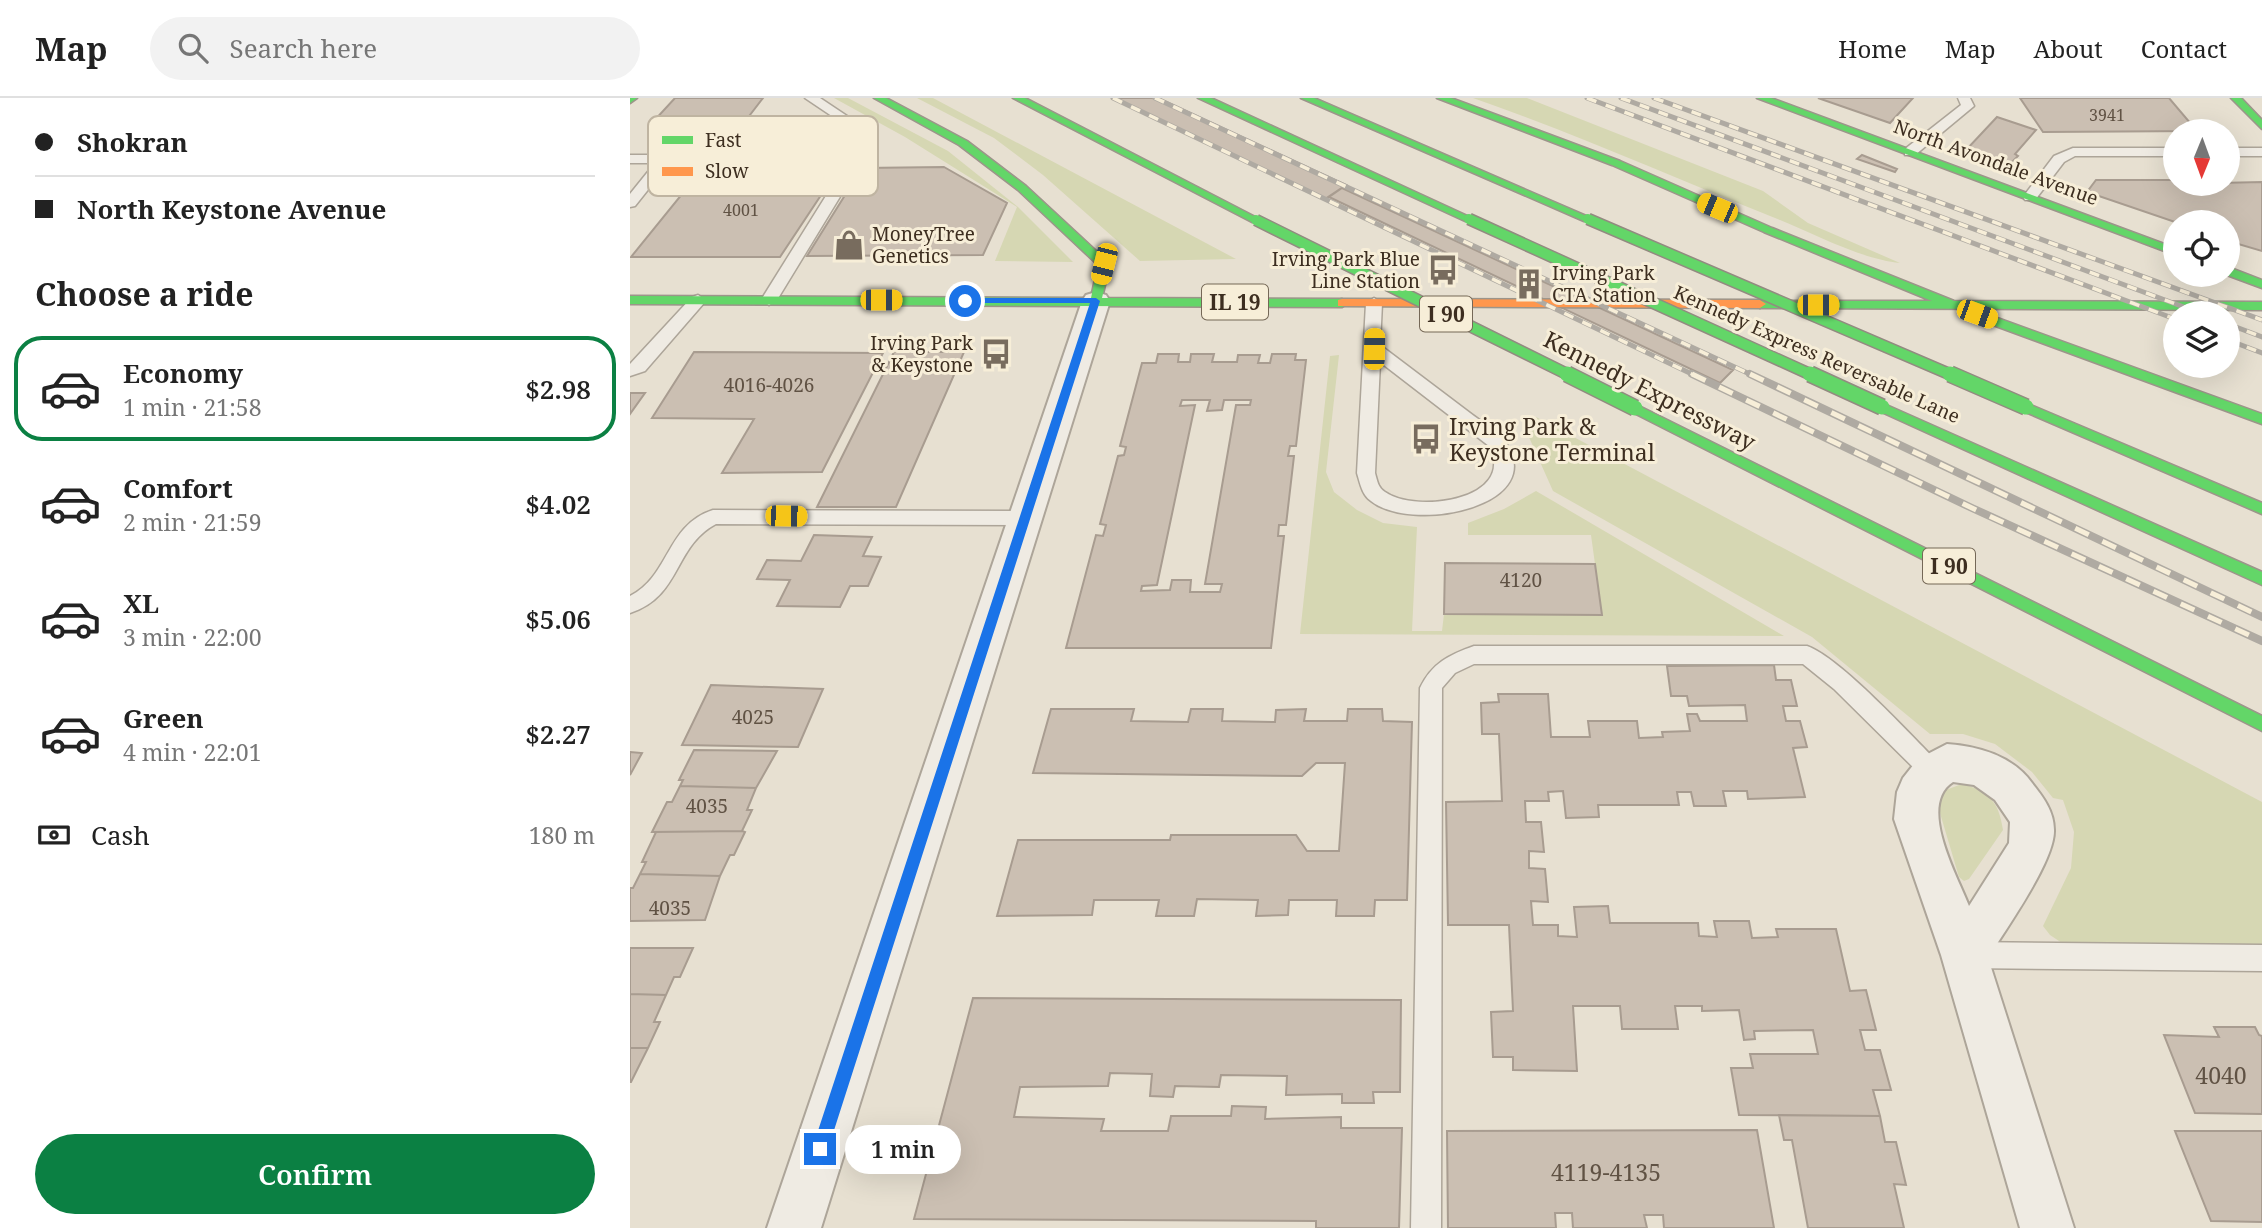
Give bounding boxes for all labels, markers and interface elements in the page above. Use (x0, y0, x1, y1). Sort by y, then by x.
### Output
search box (150, 17, 640, 80)
text: Map (35, 26, 108, 71)
icon: search (174, 29, 212, 67)
text: Search here (230, 30, 377, 66)
text: Home (1838, 32, 1907, 65)
text: Map (1945, 32, 1996, 65)
text: About (2034, 32, 2103, 65)
text: Contact (2141, 32, 2227, 65)
house number: 3941 (2089, 104, 2125, 126)
street label: North Avondale Avenue (1890, 113, 2102, 211)
legend (648, 116, 878, 196)
north arrow (2163, 119, 2240, 196)
map controls (2163, 119, 2240, 378)
text: Shokran (77, 124, 188, 160)
text: Fast (705, 127, 742, 153)
text: Slow (705, 158, 749, 184)
car (1694, 190, 1741, 226)
text: North Keystone Avenue (77, 191, 386, 227)
house number: 4001 (723, 199, 759, 221)
button: locate (2163, 210, 2240, 287)
place label: MoneyTree Genetics (872, 221, 975, 269)
shop icon: MoneyTree Genetics (832, 228, 866, 262)
car (1089, 241, 1120, 287)
place label: Irving Park Blue Line Station (1272, 246, 1420, 294)
bus stop icon: Irving Park Blue Line Station (1426, 253, 1460, 287)
place label: Irving Park CTA Station (1552, 260, 1656, 308)
building icon: Irving Park CTA Station (1512, 267, 1546, 301)
text: Choose a ride (35, 272, 254, 315)
street label: Kennedy Express Reversable Lane (1670, 279, 1964, 429)
road number: IL 19 (1202, 284, 1268, 320)
route start (949, 285, 981, 317)
car (861, 290, 903, 311)
car (1798, 295, 1840, 316)
road number: I 90 (1420, 296, 1472, 332)
car (1954, 297, 2001, 331)
button: layers (2163, 301, 2240, 378)
street label: Kennedy Expressway (1539, 323, 1761, 457)
car (1364, 328, 1385, 370)
place label: Irving Park & Keystone (870, 330, 974, 378)
bus stop icon: Irving Park & Keystone (979, 337, 1013, 371)
text: Economy (123, 355, 243, 391)
icon: car (39, 357, 102, 420)
text: $2.98 (525, 371, 591, 407)
house number: 4016-4026 (724, 372, 814, 398)
text: 1 min · 21:58 (123, 391, 261, 423)
place label: Irving Park & Keystone Terminal (1449, 410, 1655, 468)
bus stop icon: Irving Park & Keystone Terminal (1409, 422, 1443, 456)
text: Comfort (123, 470, 233, 506)
icon: car (39, 472, 102, 535)
text: $4.02 (525, 486, 591, 522)
car (765, 505, 808, 527)
text: 2 min · 21:59 (123, 506, 261, 538)
road number: I 90 (1923, 548, 1975, 584)
house number: 4120 (1500, 567, 1542, 593)
text: XL (123, 585, 159, 621)
icon: car (39, 587, 102, 650)
text: $5.06 (525, 601, 591, 637)
text: 3 min · 22:00 (123, 621, 261, 653)
text: Green (123, 700, 204, 736)
icon: car (39, 702, 102, 765)
house number: 4025 (732, 704, 774, 730)
text: $2.27 (525, 716, 591, 752)
text: 4 min · 22:01 (123, 736, 261, 768)
house number: 4035 (686, 793, 728, 819)
icon: cash (35, 816, 73, 854)
text: Cash (91, 817, 150, 853)
text: 180 m (529, 819, 595, 851)
house number: 4035 (649, 895, 691, 921)
house number: 4040 (2195, 1059, 2247, 1091)
callout: 1 min (844, 1124, 960, 1174)
route end (804, 1133, 836, 1165)
text: 1 min (871, 1133, 935, 1165)
button: Confirm (35, 1134, 595, 1214)
house number: 4119-4135 (1551, 1156, 1661, 1188)

